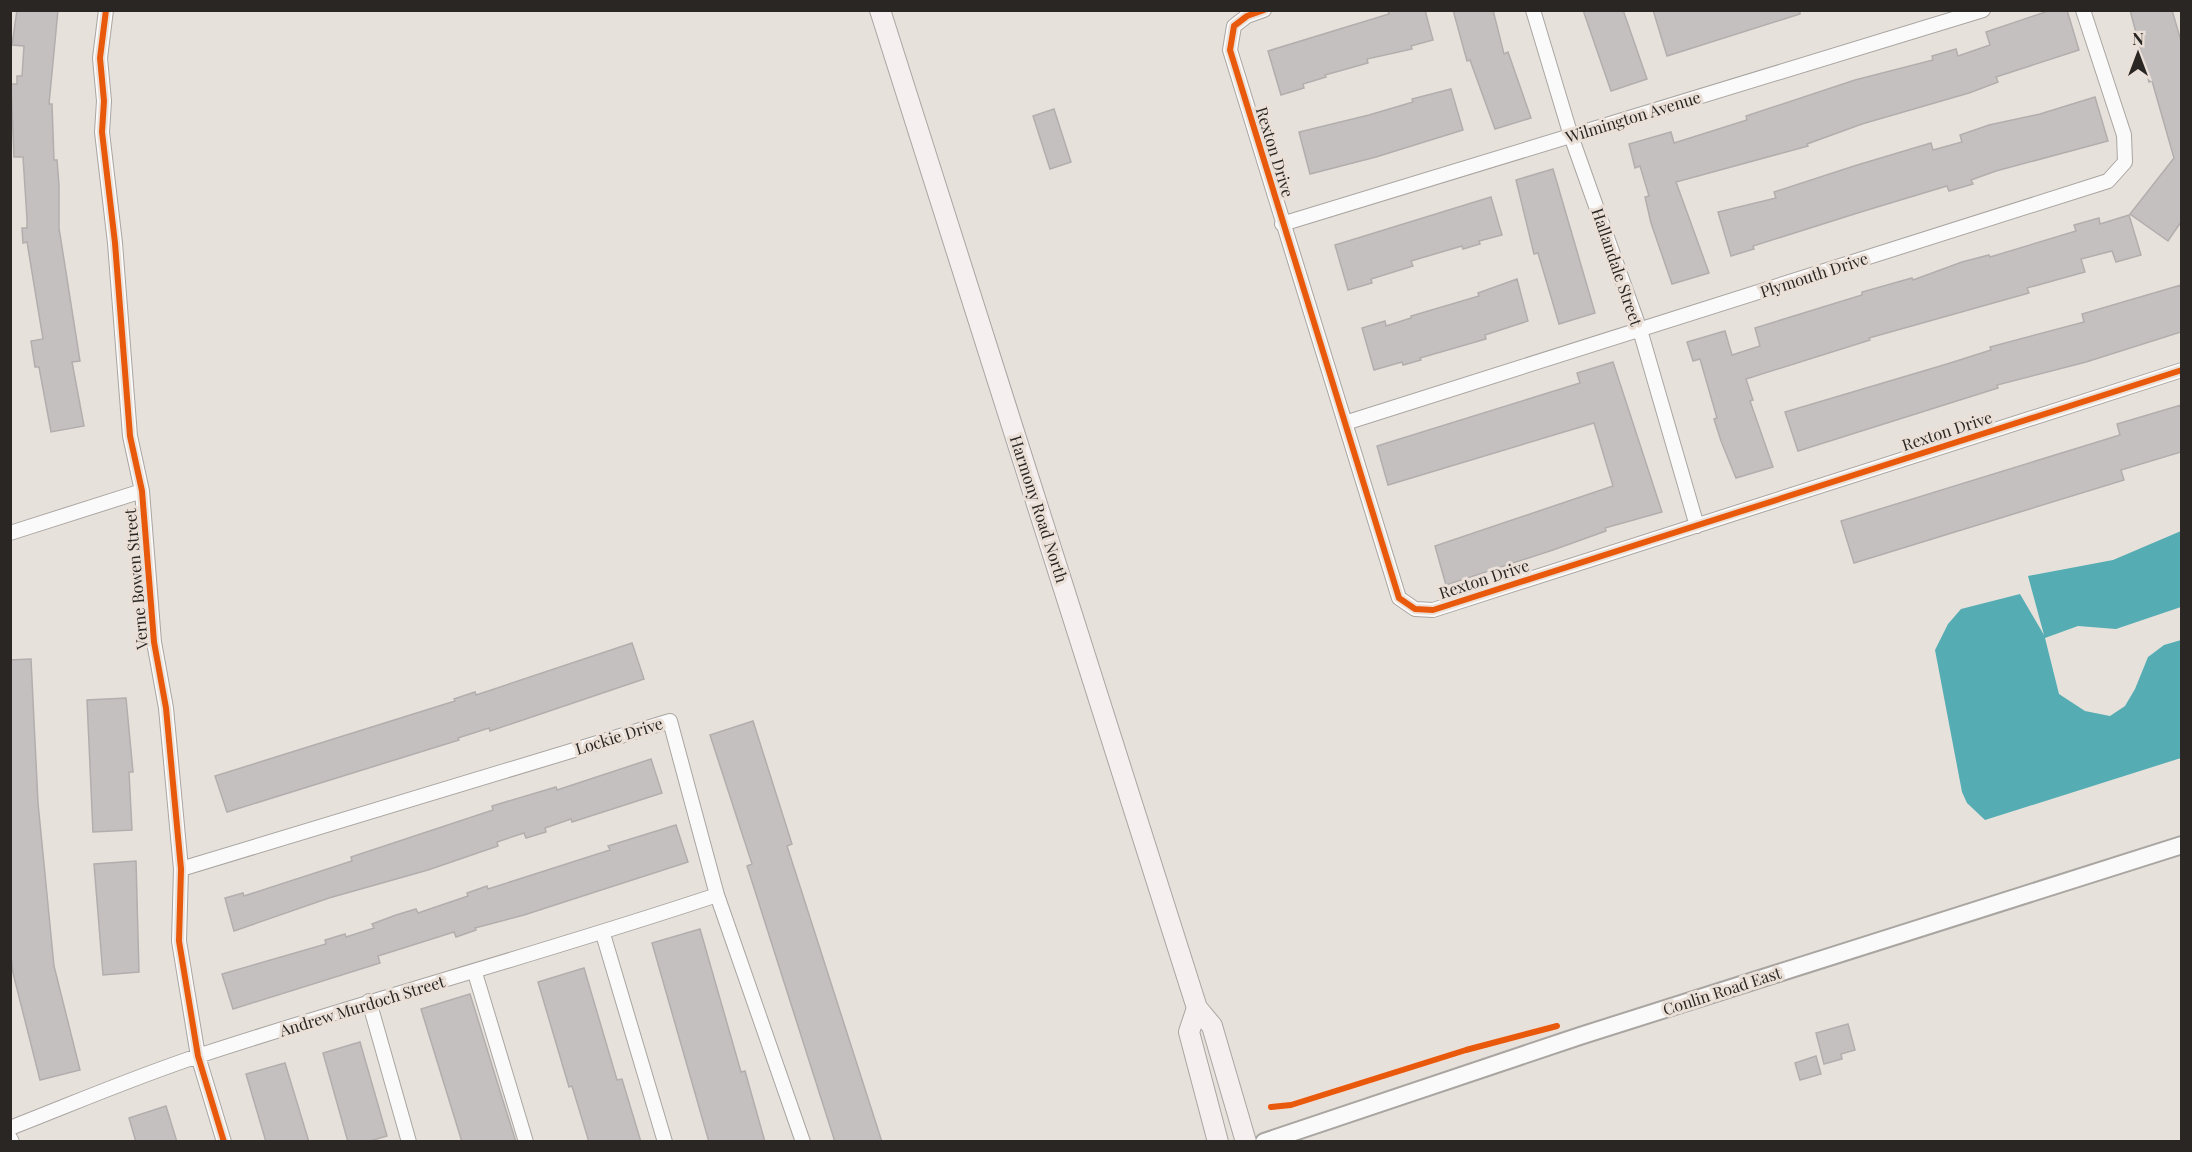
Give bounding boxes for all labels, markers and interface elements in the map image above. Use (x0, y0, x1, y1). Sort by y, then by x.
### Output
north arrow (2108, 24, 2168, 84)
text: N (2132, 28, 2144, 49)
street label: Wilmington Avenue (1562, 86, 1703, 147)
street label: Rexton Drive (1252, 104, 1299, 200)
street label: Hallandale Street (1587, 205, 1648, 329)
street label: Plymouth Drive (1757, 247, 1871, 302)
street label: Rexton Drive (1899, 406, 1995, 455)
street label: Harmony Road North (1006, 433, 1073, 586)
street label: Verne Bowen Street (119, 507, 152, 651)
street label: Rexton Drive (1436, 554, 1532, 603)
street label: Lockie Drive (572, 712, 665, 759)
street label: Conlin Road East (1660, 961, 1784, 1020)
street label: Andrew Murdoch Street (276, 970, 447, 1041)

